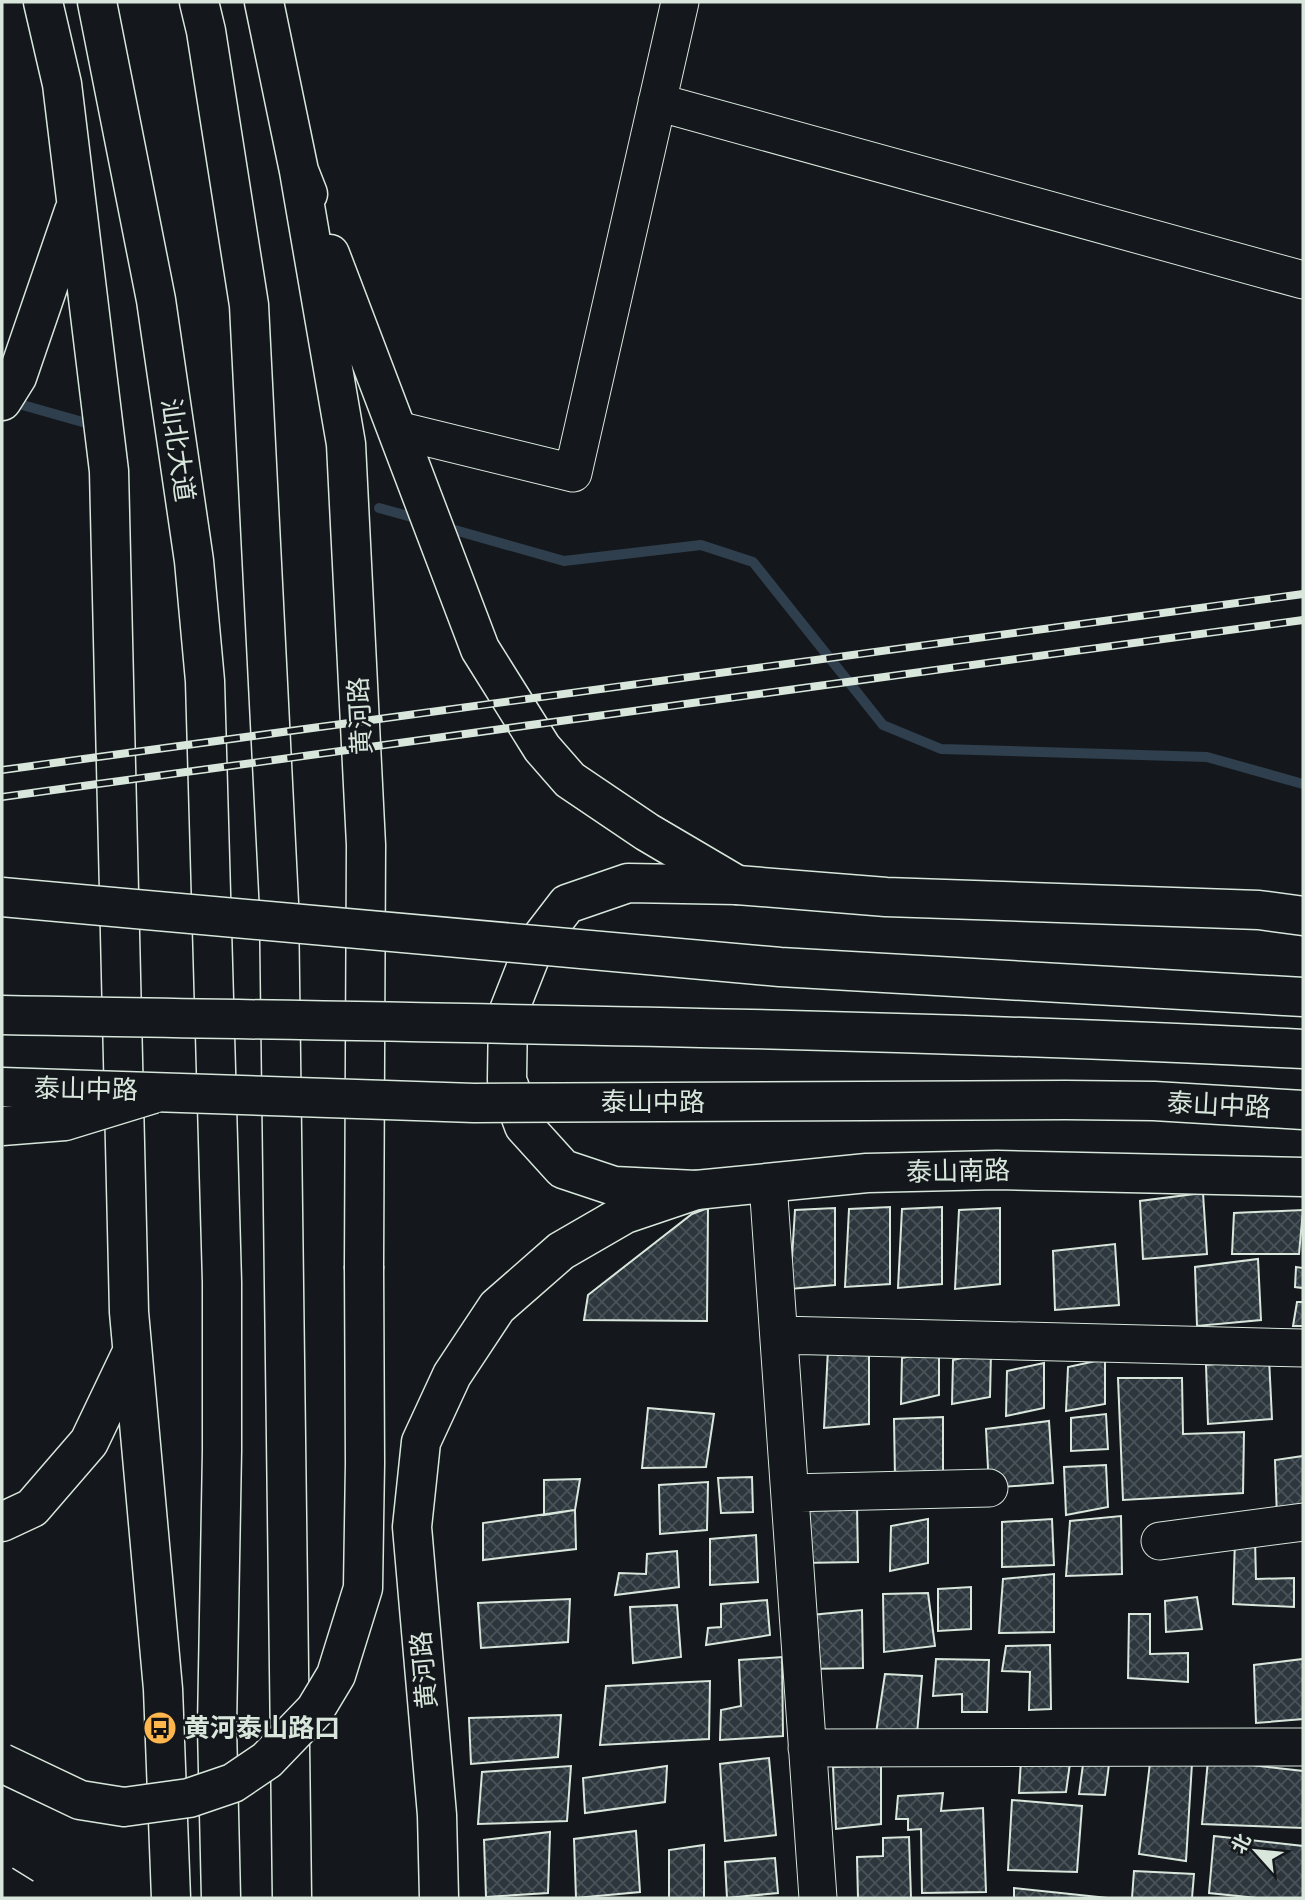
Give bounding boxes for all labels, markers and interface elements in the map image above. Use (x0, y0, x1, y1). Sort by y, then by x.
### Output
street label: 汕北大道 (155, 396, 201, 504)
street label: 黄河路 (342, 676, 378, 756)
street label: 泰山中路 (34, 1072, 138, 1106)
street label: 泰山中路 (601, 1086, 705, 1118)
street label: 泰山中路 (1166, 1086, 1272, 1124)
street label: 泰山南路 (906, 1154, 1010, 1188)
street label: 黄河路 (405, 1630, 443, 1710)
bus stop icon: 黄河泰山路口 (141, 1709, 179, 1747)
place label: 黄河泰山路口 (184, 1712, 340, 1744)
north arrow (1221, 1816, 1291, 1886)
text: 北 (1227, 1830, 1256, 1857)

